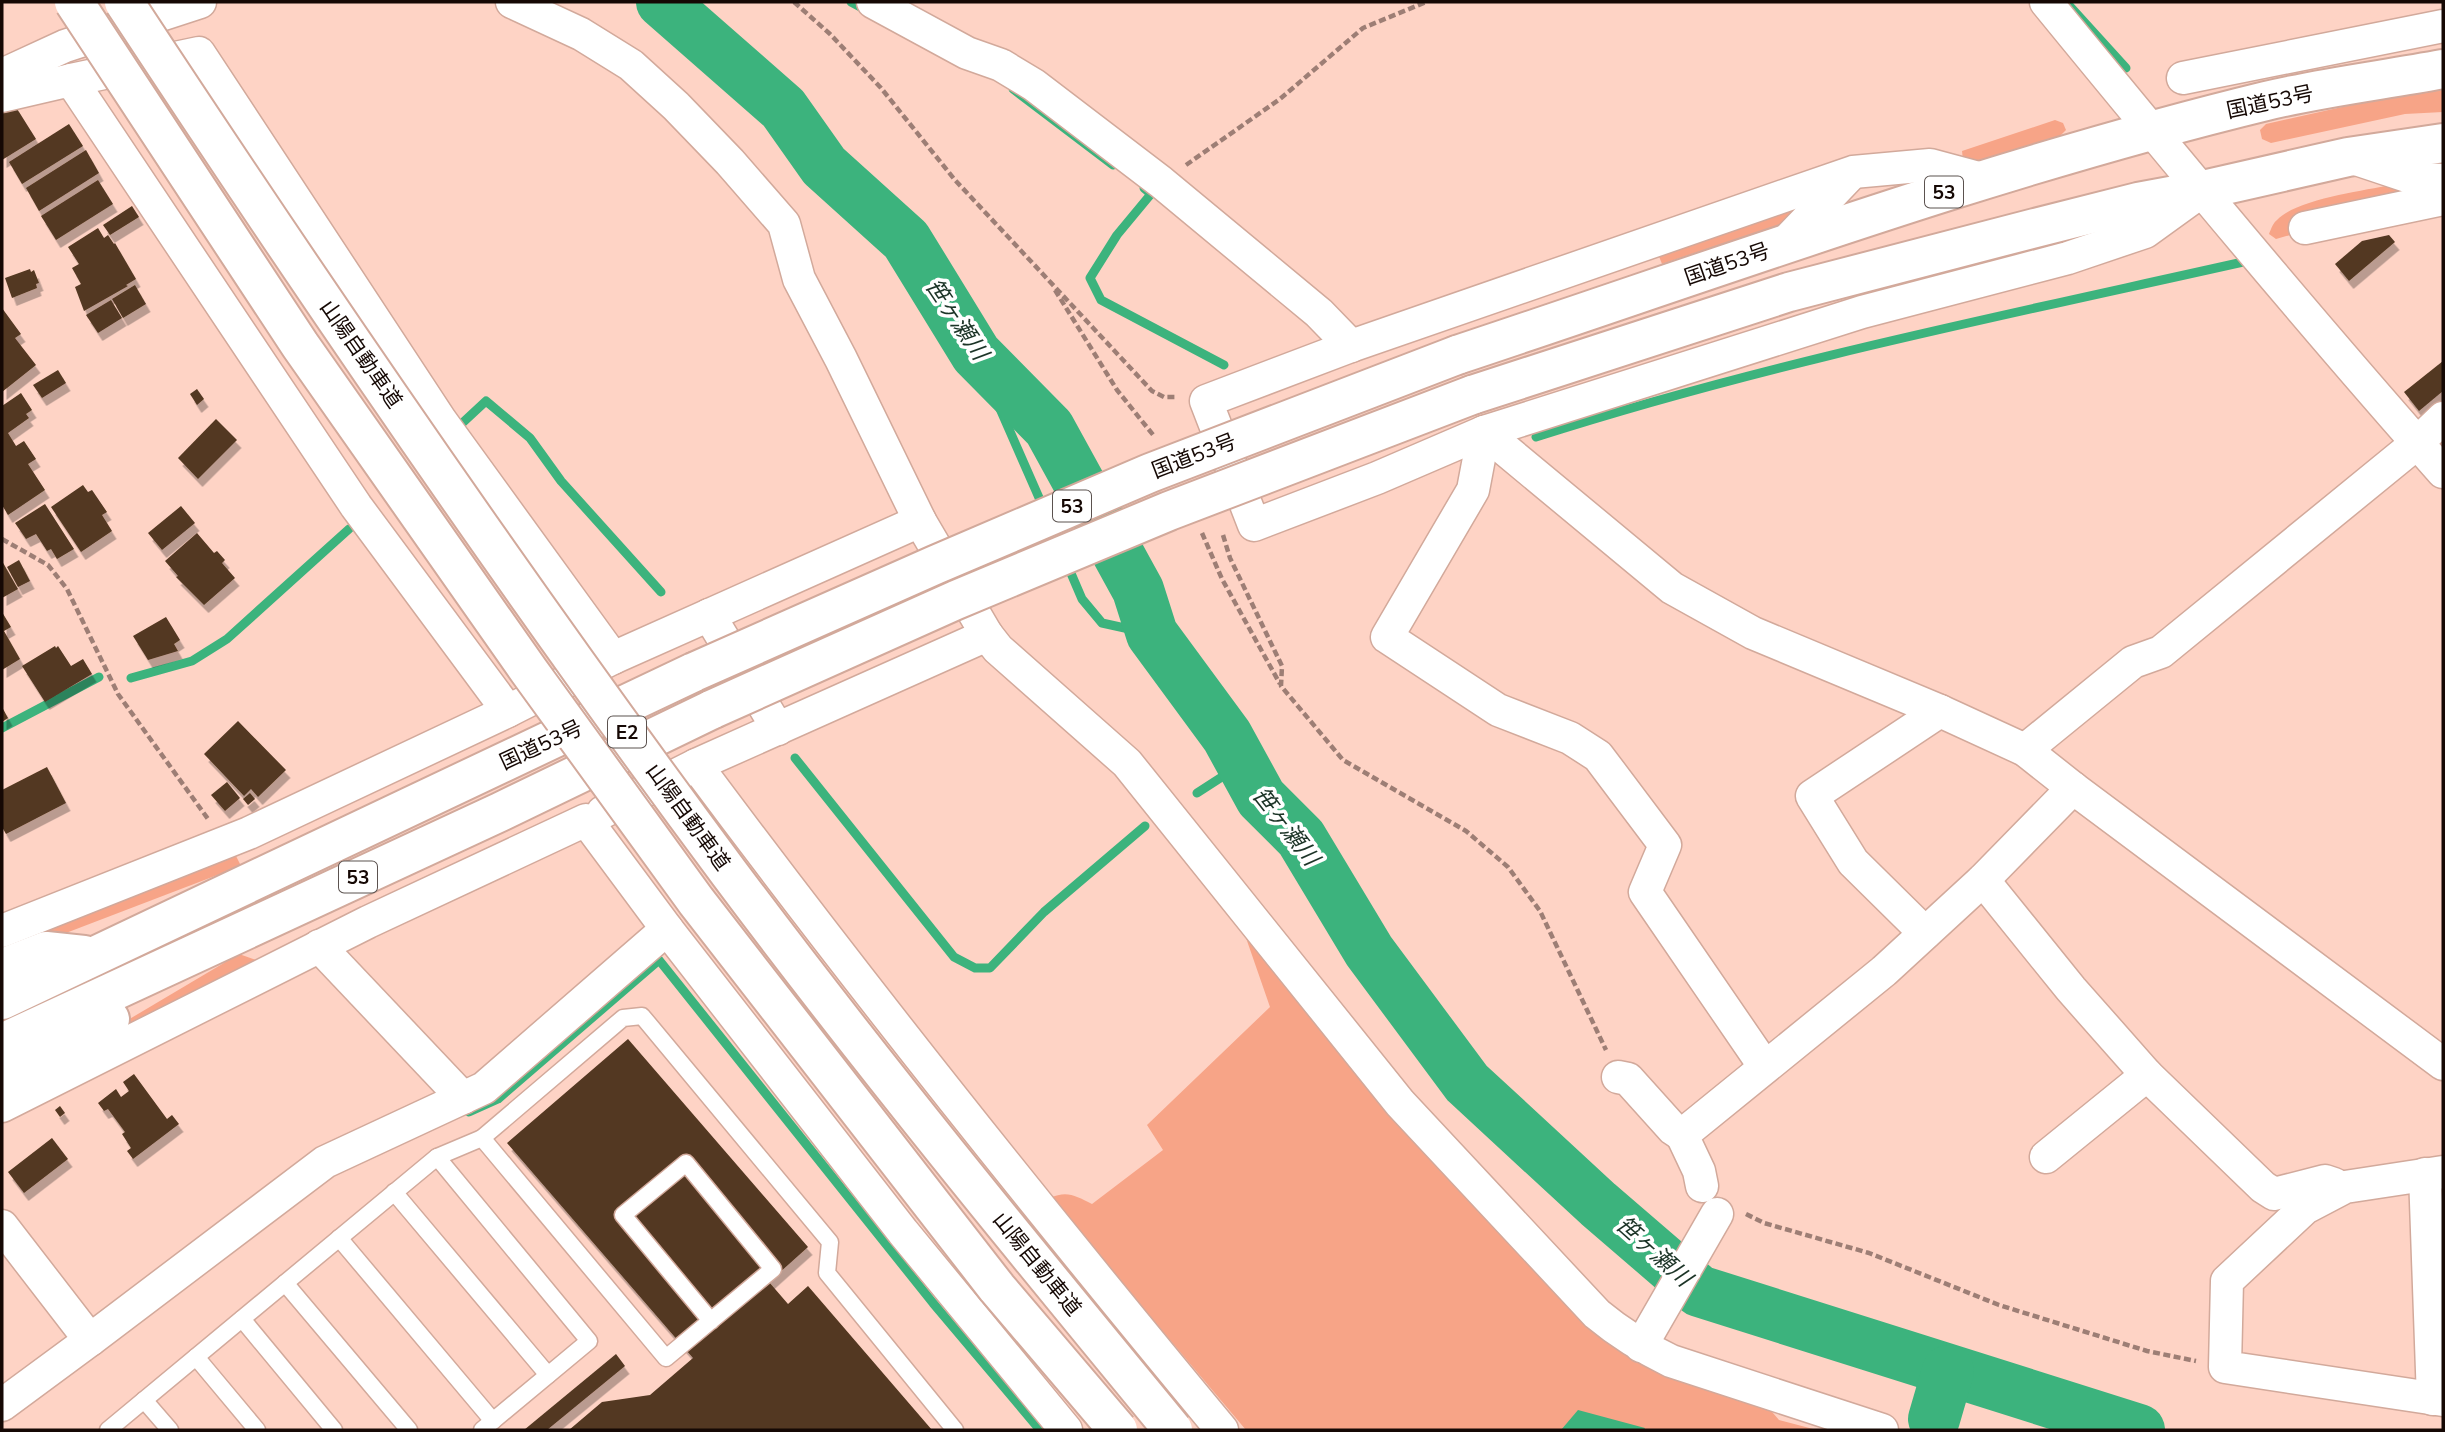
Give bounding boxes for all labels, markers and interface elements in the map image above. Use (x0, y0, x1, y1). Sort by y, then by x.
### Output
street label: 国道53号 (2224, 79, 2316, 123)
road number: 53 (1925, 176, 1963, 208)
street label: 国道53号 (1681, 236, 1773, 290)
water label: 笹ヶ瀬川 (920, 272, 997, 367)
street label: 山陽自動車道 (315, 294, 409, 412)
street label: 国道53号 (1148, 427, 1239, 483)
road number: 53 (1053, 491, 1091, 522)
street label: 国道53号 (495, 714, 586, 775)
road number: E2 (608, 716, 646, 748)
street label: 山陽自動車道 (641, 758, 736, 875)
water label: 笹ヶ瀬川 (1247, 781, 1328, 873)
road number: 53 (339, 862, 377, 892)
street label: 山陽自動車道 (988, 1206, 1088, 1321)
water label: 笹ヶ瀬川 (1610, 1209, 1700, 1294)

